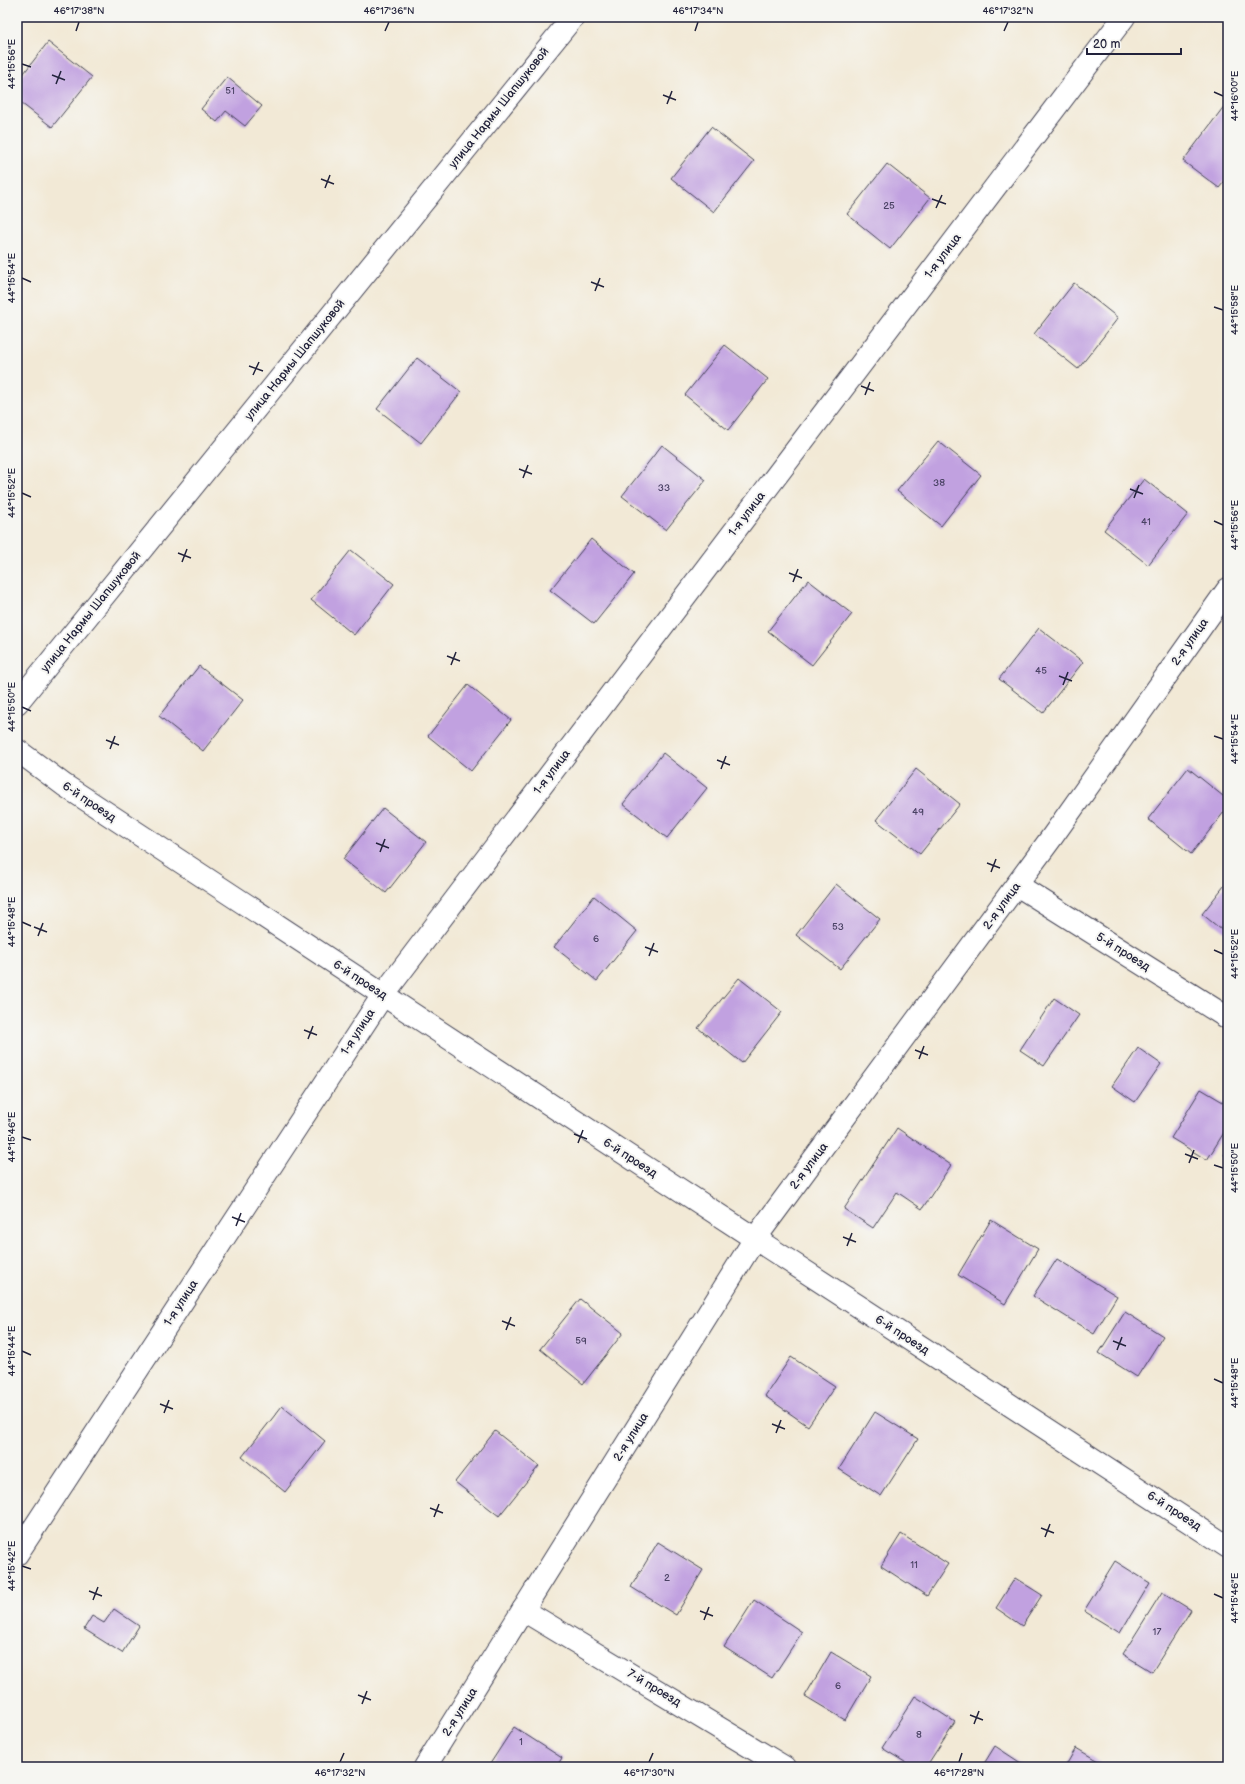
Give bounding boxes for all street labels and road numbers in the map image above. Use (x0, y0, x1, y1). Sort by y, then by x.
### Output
street label: улица Нармы Шапшуковой (446, 44, 553, 171)
street label: 1-я улица (921, 231, 965, 281)
street label: улица Нармы Шапшуковой (242, 296, 349, 423)
street label: 1-я улица (725, 489, 769, 539)
street label: улица Нармы Шапшуковой (38, 548, 145, 675)
street label: 2-я улица (1168, 615, 1212, 669)
street label: 1-я улица (530, 747, 574, 797)
street label: 6-й проезд (59, 779, 119, 826)
street label: 2-я улица (980, 880, 1024, 932)
street label: 5-й проезд (1093, 929, 1153, 975)
street label: 6-й проезд (330, 957, 390, 1003)
street label: 1-я улица (338, 1006, 378, 1058)
street label: 6-й проезд (600, 1135, 660, 1181)
street label: 2-я улица (787, 1140, 831, 1192)
street label: 1-я улица (161, 1277, 201, 1329)
street label: 6-й проезд (872, 1312, 932, 1358)
street label: 2-я улица (610, 1410, 652, 1464)
street label: 6-й проезд (1144, 1488, 1204, 1534)
street label: 7-й проезд (624, 1666, 684, 1710)
street label: 2-я улица (439, 1685, 481, 1739)

